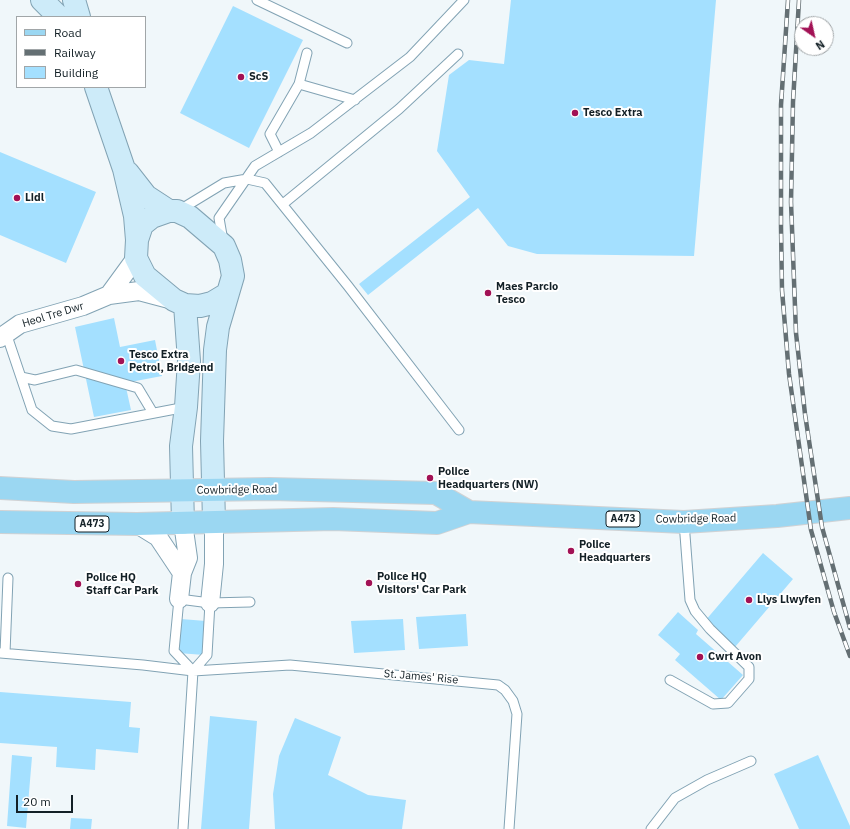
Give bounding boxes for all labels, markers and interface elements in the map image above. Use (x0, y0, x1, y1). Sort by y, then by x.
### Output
legend (16, 16, 146, 88)
north arrow (794, 16, 834, 56)
text: Road (54, 25, 82, 40)
text: N (813, 37, 827, 53)
text: Railway (54, 45, 96, 60)
text: Building (54, 65, 98, 80)
place label: ScS (249, 70, 268, 84)
marker: ScS (236, 72, 246, 82)
place label: Tesco Extra (583, 106, 642, 120)
marker: Tesco Extra (570, 108, 580, 118)
place label: Lidl (25, 191, 44, 205)
marker: Lidl (12, 193, 22, 203)
place label: Maes Parcio Tesco (496, 280, 558, 306)
marker: Maes Parcio Tesco (483, 288, 493, 298)
street label: Heol Tre Dwr (21, 299, 85, 331)
place label: Tesco Extra Petrol, Bridgend (129, 348, 213, 374)
marker: Tesco Extra Petrol, Bridgend (116, 356, 126, 366)
place label: Police Headquarters (NW) (438, 465, 538, 491)
marker: Police Headquarters (NW) (425, 473, 435, 483)
street label: Cowbridge Road (197, 483, 277, 497)
road number: A473 (606, 511, 640, 527)
street label: Cowbridge Road (656, 512, 736, 526)
road number: A473 (75, 516, 109, 532)
place label: Police Headquarters (579, 538, 650, 564)
marker: Police Headquarters (566, 546, 576, 556)
place label: Police HQ Visitors' Car Park (377, 570, 466, 596)
place label: Police HQ Staff Car Park (86, 571, 158, 597)
marker: Police HQ Visitors' Car Park (364, 578, 374, 588)
marker: Police HQ Staff Car Park (73, 579, 83, 589)
place label: Llys Llwyfen (757, 593, 821, 607)
marker: Llys Llwyfen (744, 595, 754, 605)
place label: Cwrt Avon (708, 650, 762, 664)
marker: Cwrt Avon (695, 652, 705, 662)
street label: St. James' Rise (383, 667, 459, 687)
scale bar (18, 787, 75, 813)
text: 20 m (23, 794, 51, 809)

